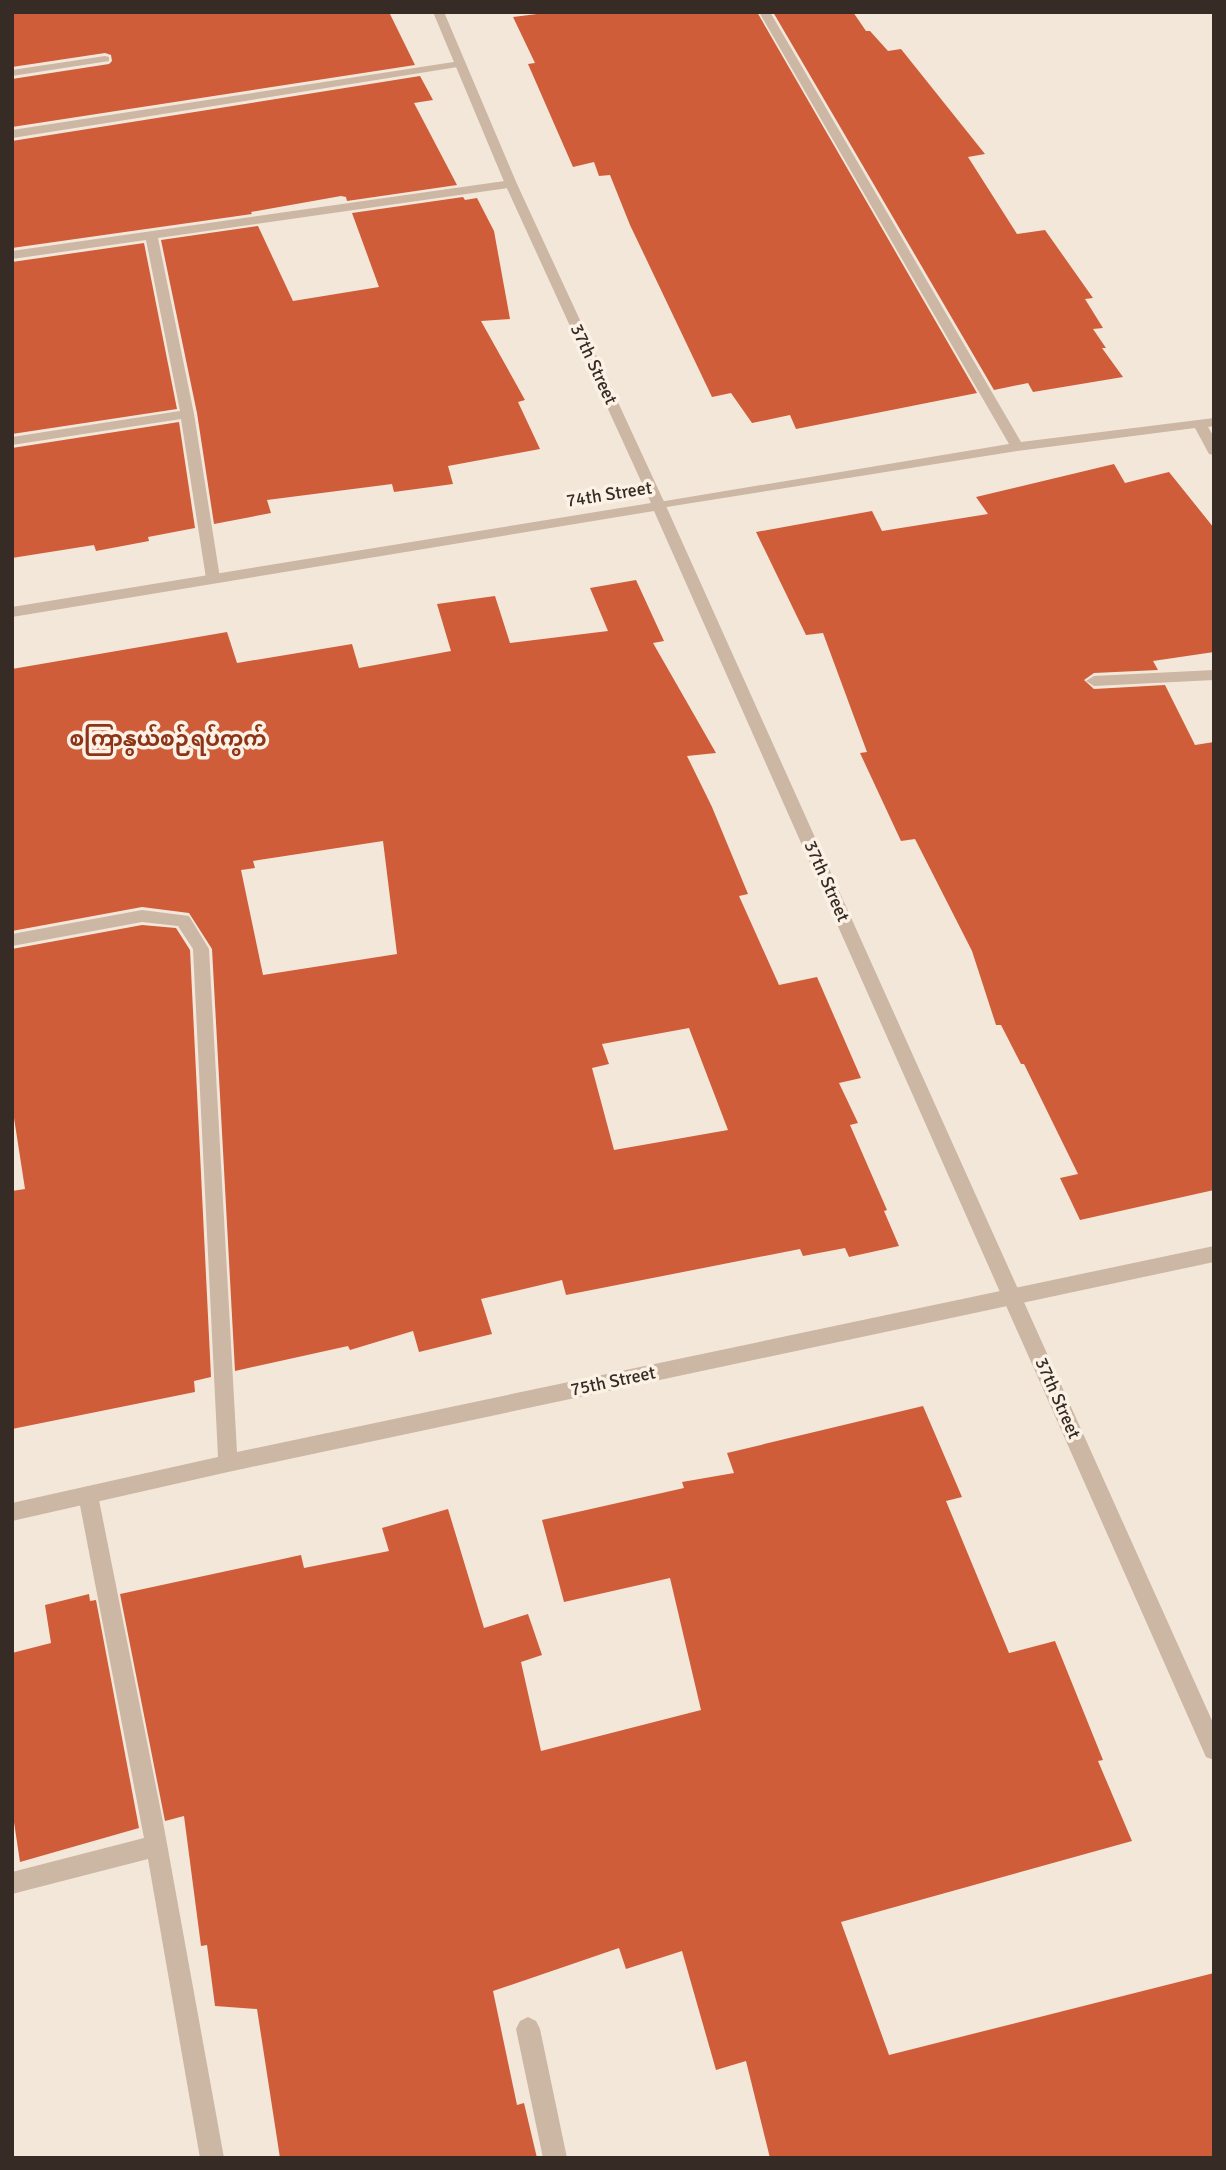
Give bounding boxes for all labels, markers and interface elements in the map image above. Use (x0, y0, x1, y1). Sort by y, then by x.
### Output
street label: 37th Street (566, 320, 622, 408)
street label: 74th Street (565, 476, 653, 512)
district label: စကြာနွယ်စဉ်ရပ်ကွက် (69, 723, 267, 756)
street label: 37th Street (799, 837, 855, 925)
street label: 37th Street (1030, 1354, 1086, 1442)
street label: 75th Street (568, 1361, 658, 1401)

